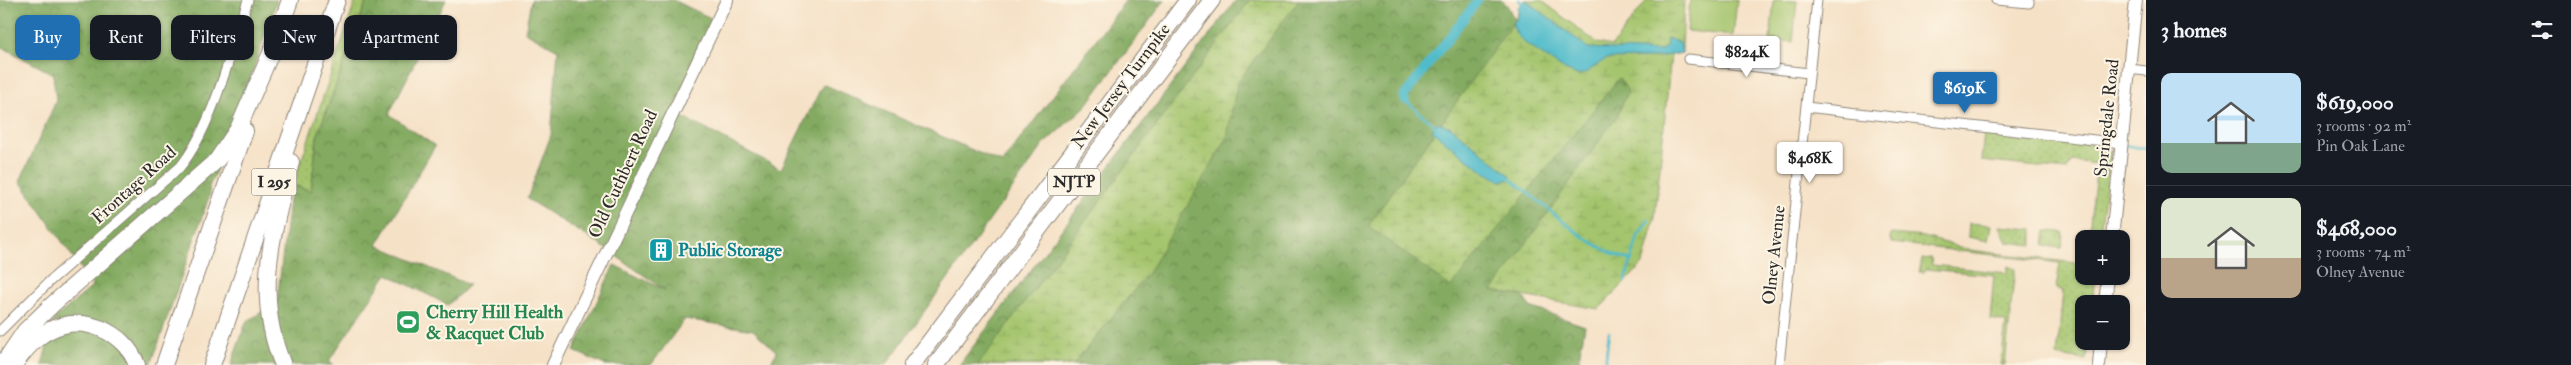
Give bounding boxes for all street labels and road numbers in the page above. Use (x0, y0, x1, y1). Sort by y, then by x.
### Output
street label: New Jersey Turnpike (1066, 18, 1176, 153)
street label: Springdale Road (2089, 58, 2125, 178)
street label: Old Cuthbert Road (583, 106, 663, 242)
street label: Frontage Road (87, 141, 181, 229)
road number: I 295 (252, 168, 296, 196)
road number: NJTP (1048, 168, 1100, 196)
street label: Olney Avenue (1757, 204, 1791, 306)

